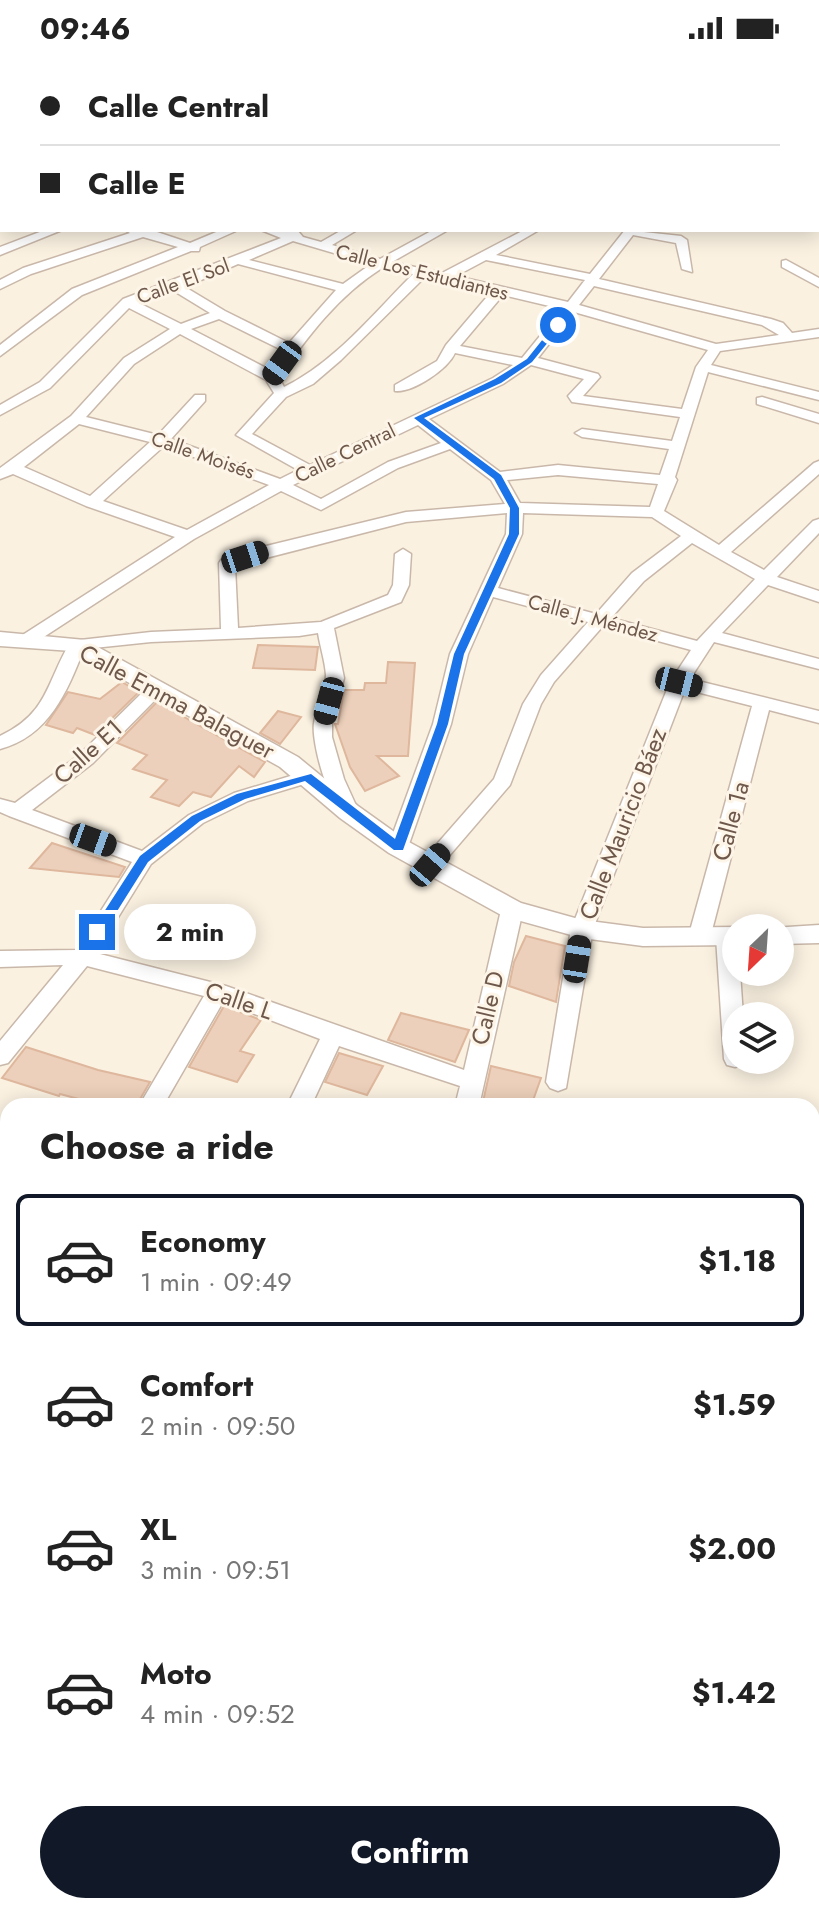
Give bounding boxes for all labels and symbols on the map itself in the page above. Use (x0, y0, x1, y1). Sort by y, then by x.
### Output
street label: Calle Los Estudiantes (332, 237, 511, 308)
street label: Calle El Sol (133, 251, 234, 312)
route start (540, 307, 576, 343)
car (258, 337, 306, 389)
street label: Calle Central (290, 416, 401, 490)
street label: Calle Moisés (147, 424, 258, 487)
car (218, 538, 272, 576)
street label: Calle J. Méndez (525, 587, 661, 650)
street label: Calle Emma Balaguer (73, 635, 282, 768)
car (653, 665, 705, 699)
car (311, 675, 347, 727)
street label: Calle E1 (45, 711, 130, 792)
street label: Calle Mauricio Báez (570, 723, 675, 925)
street label: Calle 1a (703, 777, 758, 864)
car (66, 821, 120, 859)
car (405, 839, 455, 891)
callout: 2 min (125, 904, 257, 960)
route end (79, 914, 115, 950)
north arrow (722, 914, 794, 986)
car (561, 933, 593, 985)
street label: Calle D (462, 967, 513, 1048)
street label: Calle L (201, 973, 278, 1028)

